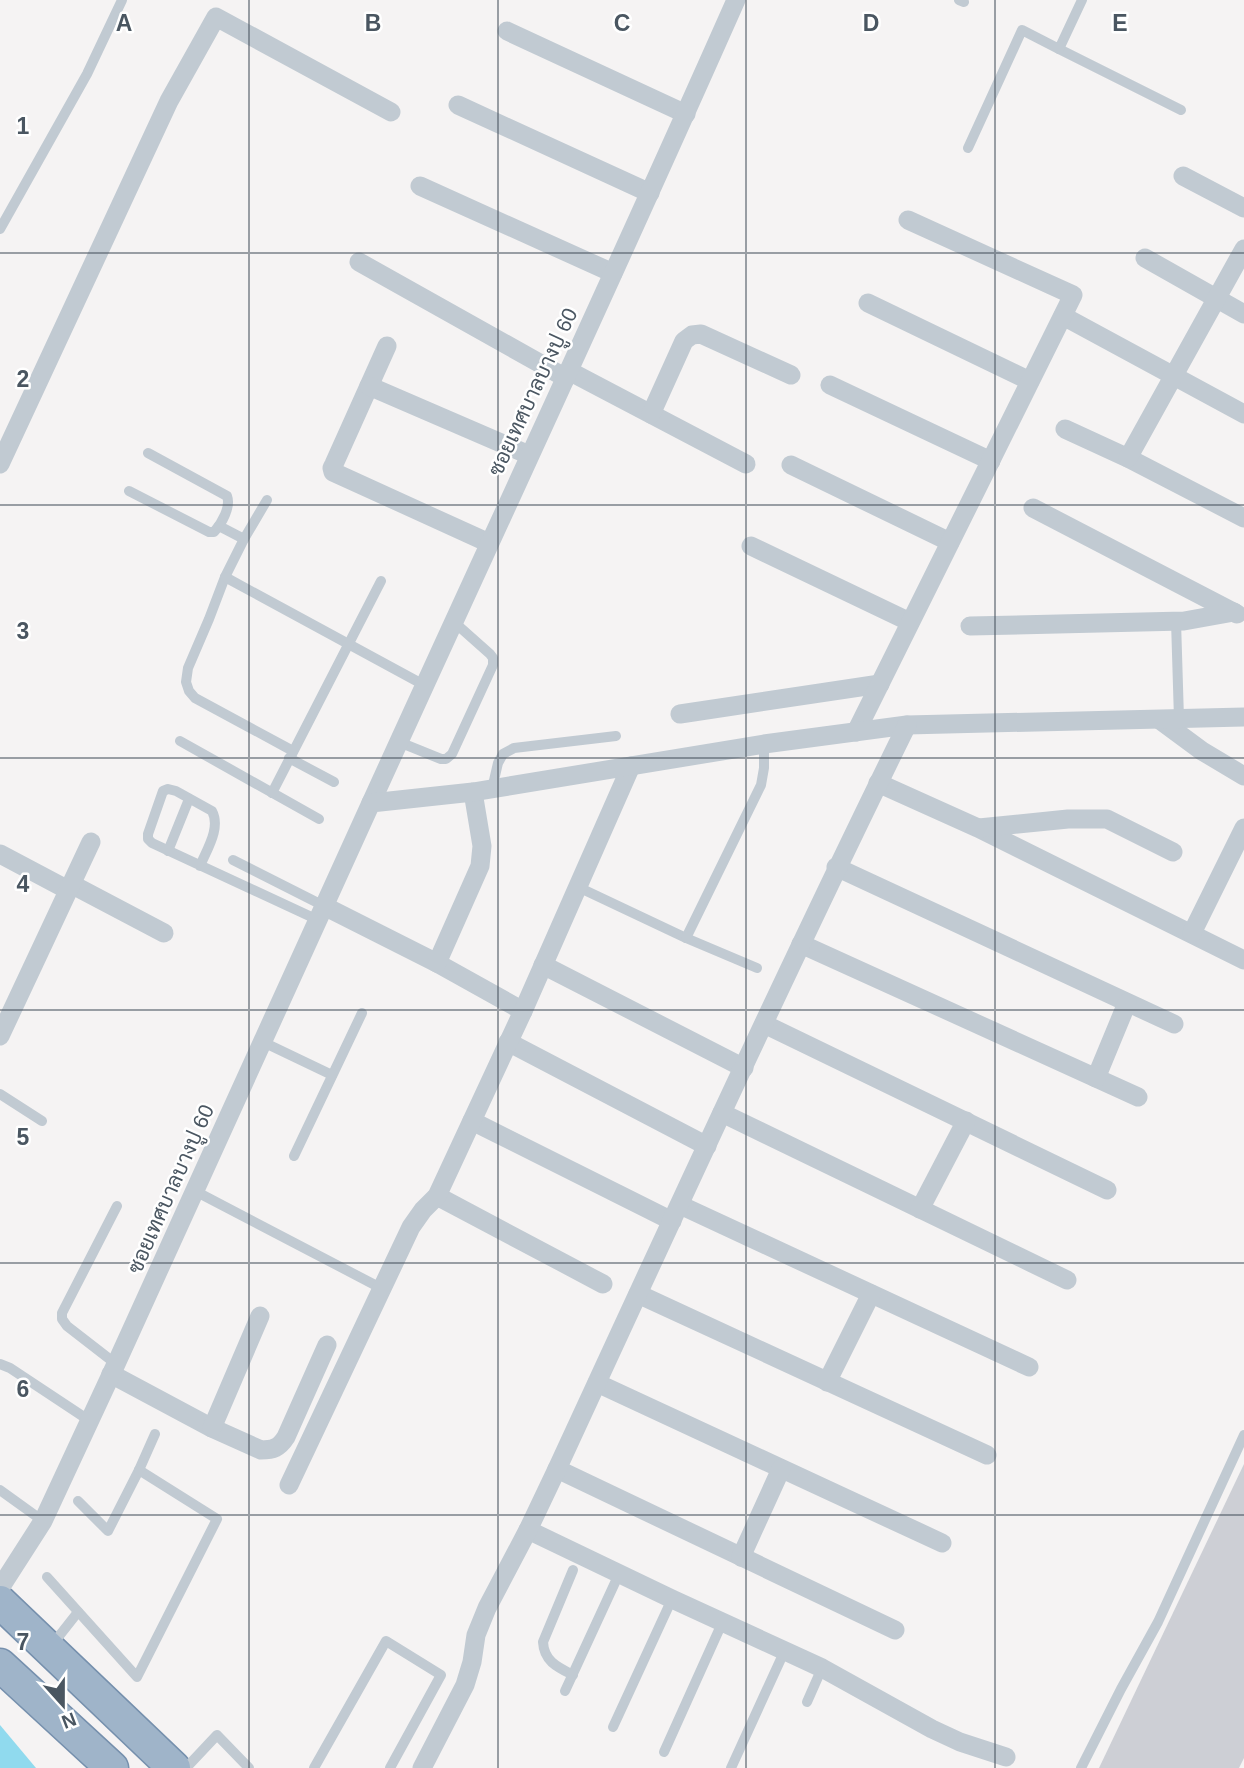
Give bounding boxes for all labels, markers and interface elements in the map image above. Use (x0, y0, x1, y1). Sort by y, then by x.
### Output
text: A (116, 10, 132, 36)
text: B (365, 10, 381, 36)
text: C (614, 10, 630, 36)
text: D (863, 10, 879, 36)
text: E (1112, 10, 1128, 36)
text: 1 (17, 113, 30, 139)
street label: ซอยเทศบาลบางปู 60 (484, 304, 585, 481)
text: 2 (17, 366, 29, 392)
text: 3 (17, 618, 29, 644)
text: 4 (17, 871, 30, 897)
street label: ซอยเทศบาลบางปู 60 (123, 1101, 222, 1278)
text: 5 (17, 1124, 30, 1150)
text: 6 (17, 1376, 29, 1402)
text: 7 (17, 1629, 29, 1655)
north arrow (28, 1670, 98, 1740)
text: N (59, 1708, 79, 1733)

